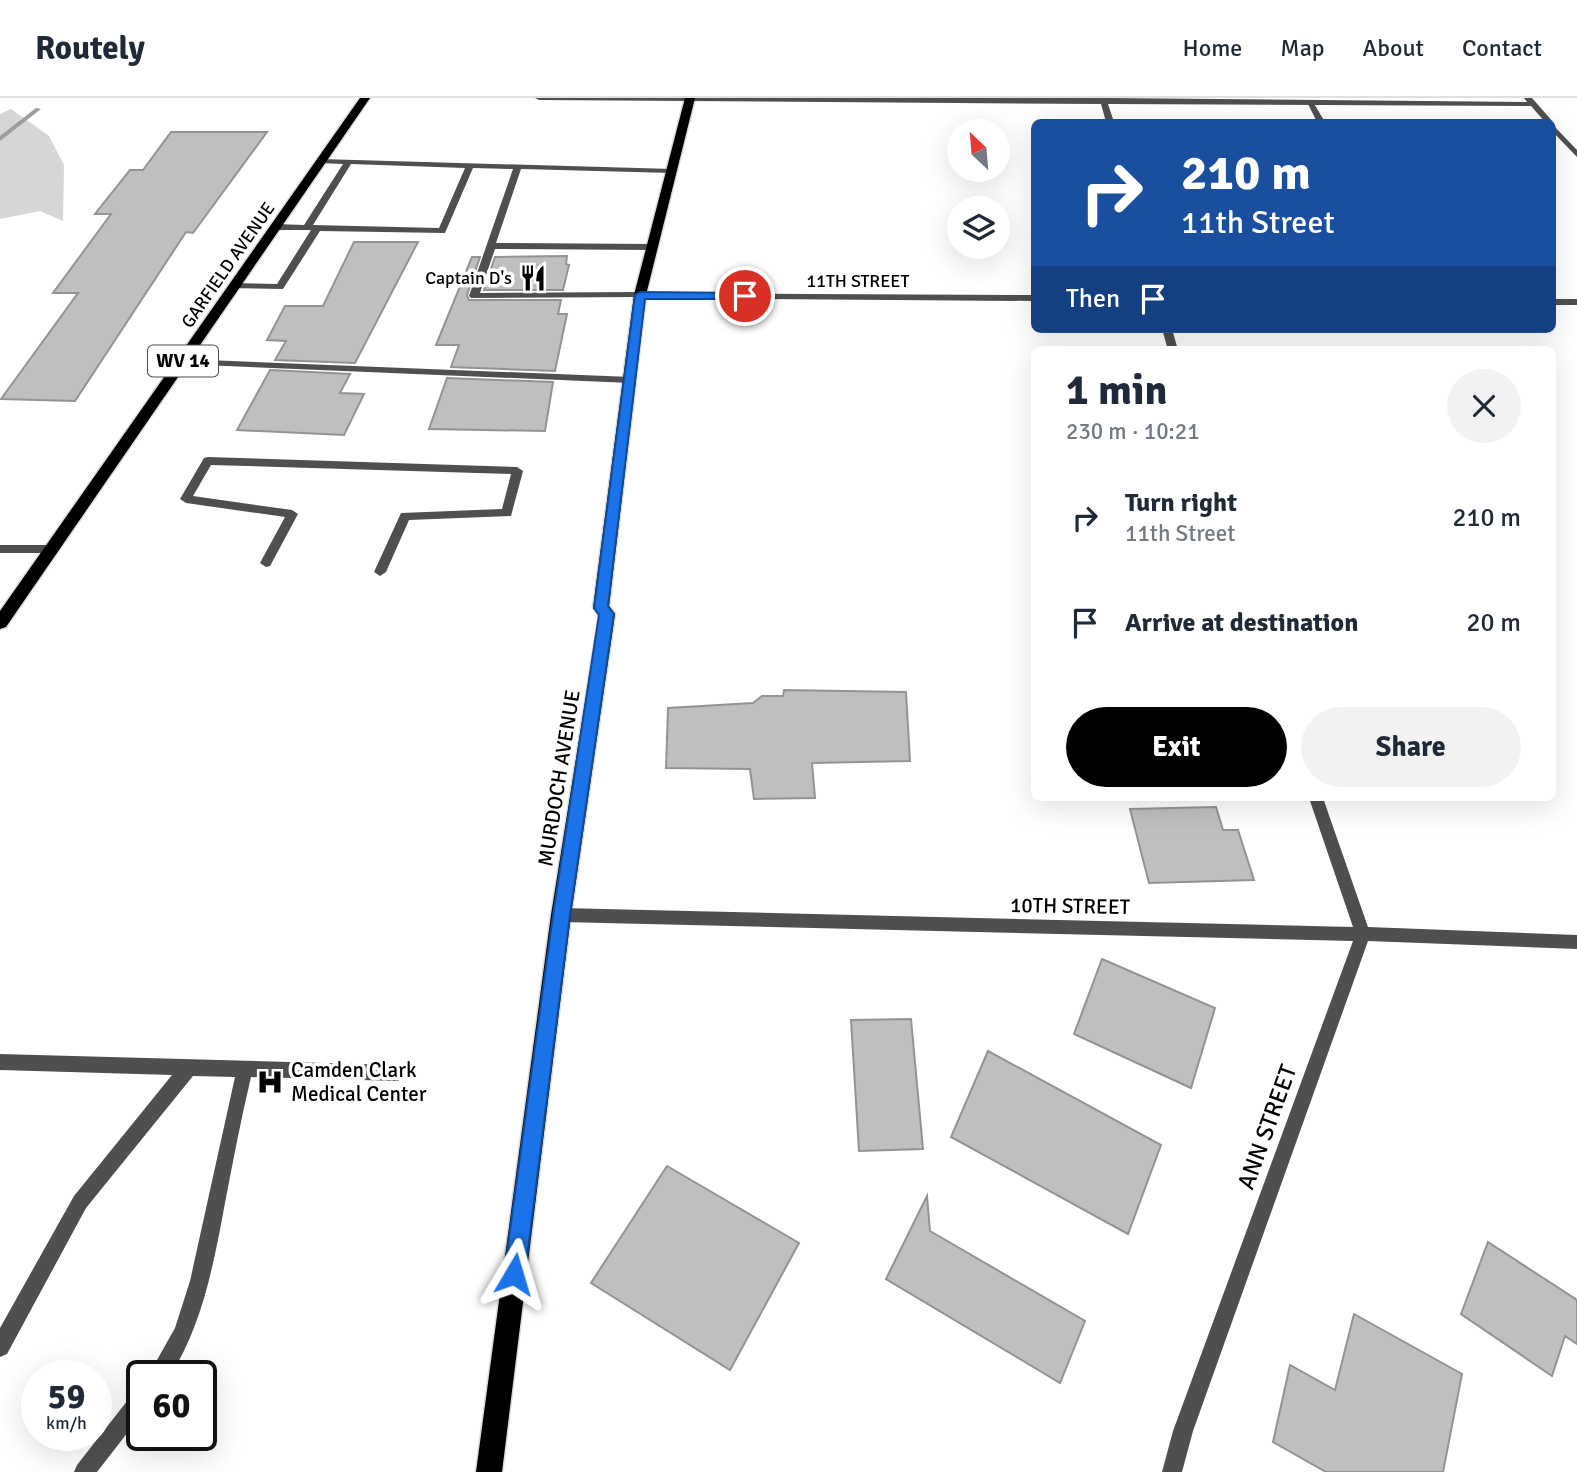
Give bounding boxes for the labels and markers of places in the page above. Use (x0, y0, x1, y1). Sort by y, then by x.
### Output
restaurant icon: Captain D's (518, 263, 548, 293)
pin (715, 266, 775, 326)
place label: Captain D's (425, 267, 512, 289)
place label: Camden Clark Medical Center (291, 1057, 427, 1107)
hospital icon: Camden Clark Medical Center (255, 1067, 285, 1097)

